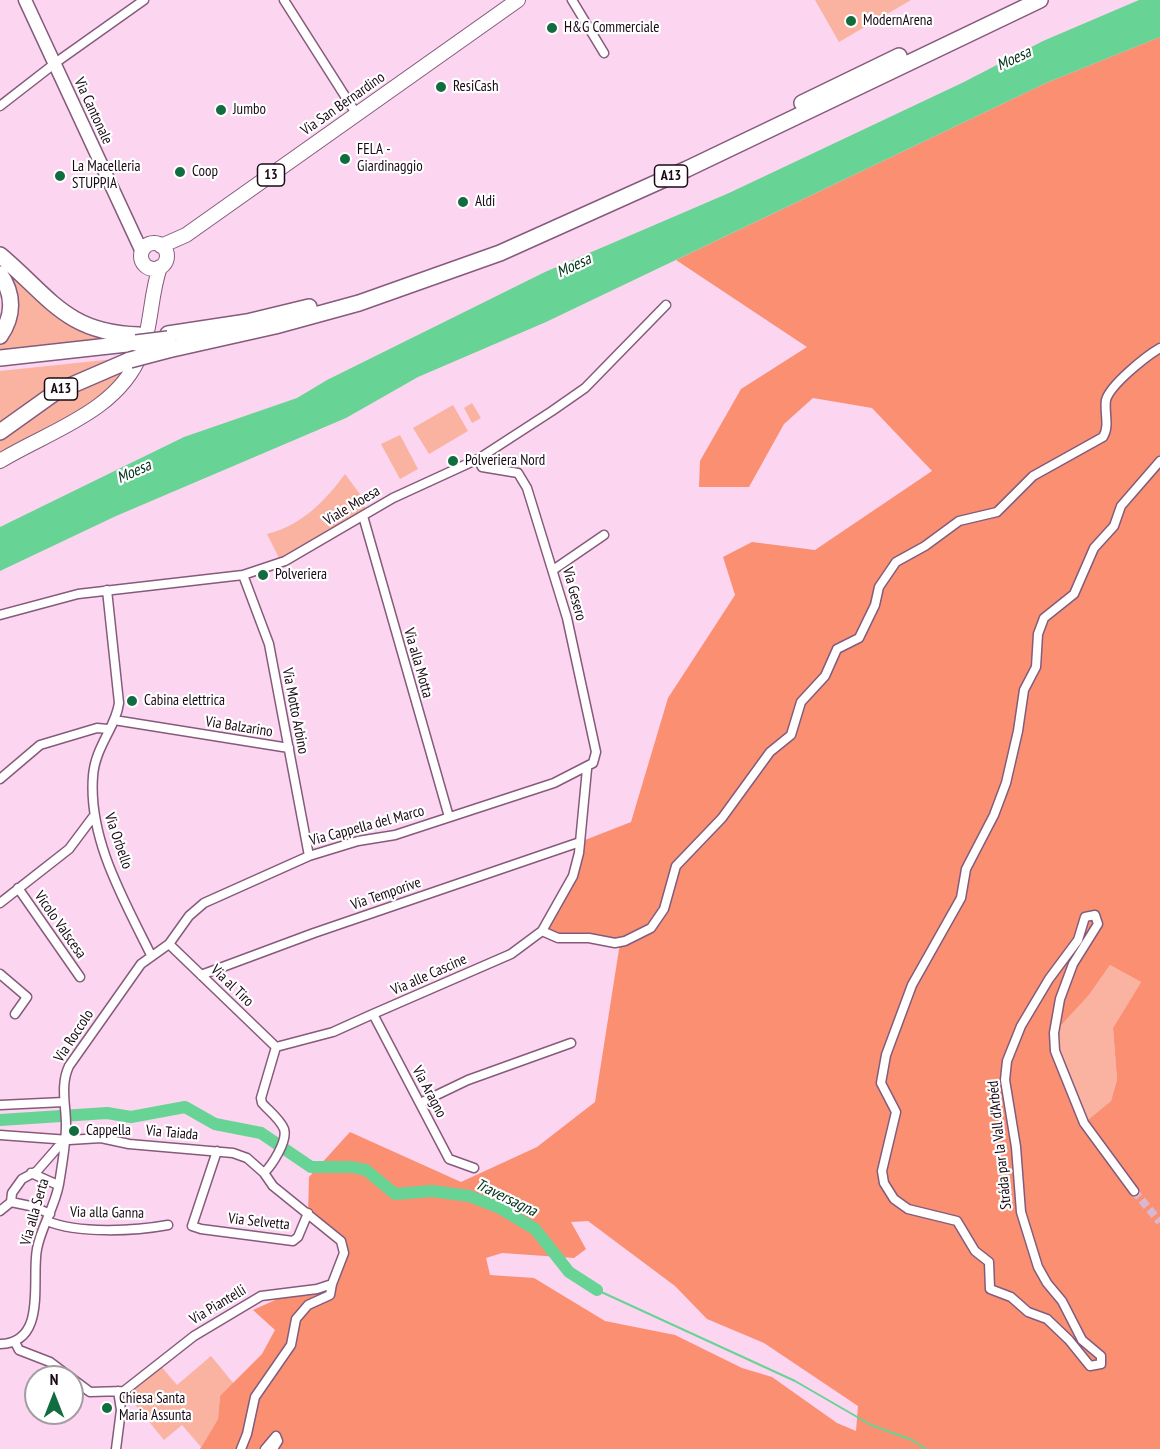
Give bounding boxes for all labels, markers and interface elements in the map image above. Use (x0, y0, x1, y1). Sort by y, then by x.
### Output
place label: ModernArena (863, 12, 932, 30)
marker: ModernArena (844, 14, 858, 28)
place label: H&G Commerciale (564, 19, 659, 37)
marker: H&G Commerciale (545, 21, 559, 35)
water label: Moesa (994, 43, 1034, 75)
street label: Via San Bernardino (298, 68, 388, 140)
street label: Via Cantonale (70, 75, 116, 147)
place label: ResiCash (453, 78, 498, 96)
marker: ResiCash (434, 80, 448, 94)
place label: Jumbo (233, 101, 266, 119)
marker: Jumbo (214, 103, 228, 117)
place label: FELA - Giardinaggio (357, 141, 423, 176)
marker: FELA - Giardinaggio (338, 152, 352, 166)
place label: La Macelleria STUPPIA (72, 158, 141, 193)
place label: Coop (192, 163, 218, 181)
road number: 13 (258, 164, 284, 186)
marker: Coop (173, 165, 187, 179)
road number: A13 (654, 165, 688, 187)
marker: La Macelleria STUPPIA (53, 169, 67, 183)
place label: Aldi (475, 193, 495, 211)
marker: Aldi (456, 195, 470, 209)
water label: Moesa (554, 250, 594, 282)
road number: A13 (44, 378, 78, 400)
place label: Polveriera Nord (465, 452, 545, 470)
marker: Polveriera Nord (446, 454, 460, 468)
water label: Moesa (114, 456, 154, 488)
street label: Viale Moesa (321, 482, 383, 530)
street label: Via Gesero (558, 565, 590, 623)
place label: Polveriera (275, 566, 327, 584)
marker: Polveriera (256, 568, 270, 582)
street label: Via alla Motta (399, 626, 437, 700)
street label: Via Motto Arbino (278, 666, 312, 756)
place label: Cabina elettrica (144, 692, 225, 710)
marker: Cabina elettrica (125, 694, 139, 708)
street label: Via Balzarino (204, 713, 274, 741)
street label: Via Cappella del Marco (308, 802, 426, 850)
street label: Via Orbello (100, 811, 136, 871)
street label: Via Temporive (349, 874, 423, 914)
street label: Vicolo Valscesa (30, 888, 90, 962)
street label: Via alle Cascine (388, 950, 470, 1000)
street label: Via al Tiro (207, 961, 257, 1011)
street label: Via Roccolo (50, 1006, 98, 1066)
street label: Via Aragno (408, 1063, 450, 1121)
street label: Stráda par la Vall d'Arbéd (984, 1080, 1016, 1210)
place label: Cappella (86, 1122, 131, 1140)
street label: Via Taiada (145, 1122, 199, 1144)
marker: Cappella (67, 1124, 81, 1138)
water label: Traversagna (472, 1175, 540, 1221)
street label: Via alla Serta (17, 1176, 53, 1248)
street label: Via alla Ganna (70, 1203, 144, 1223)
street label: Via Selvetta (227, 1210, 291, 1234)
street label: Via Piantelli (187, 1281, 249, 1329)
north arrow (24, 1365, 84, 1425)
text: N (50, 1369, 58, 1389)
place label: Chiesa Santa Maria Assunta (119, 1390, 192, 1425)
marker: Chiesa Santa Maria Assunta (100, 1401, 114, 1415)

